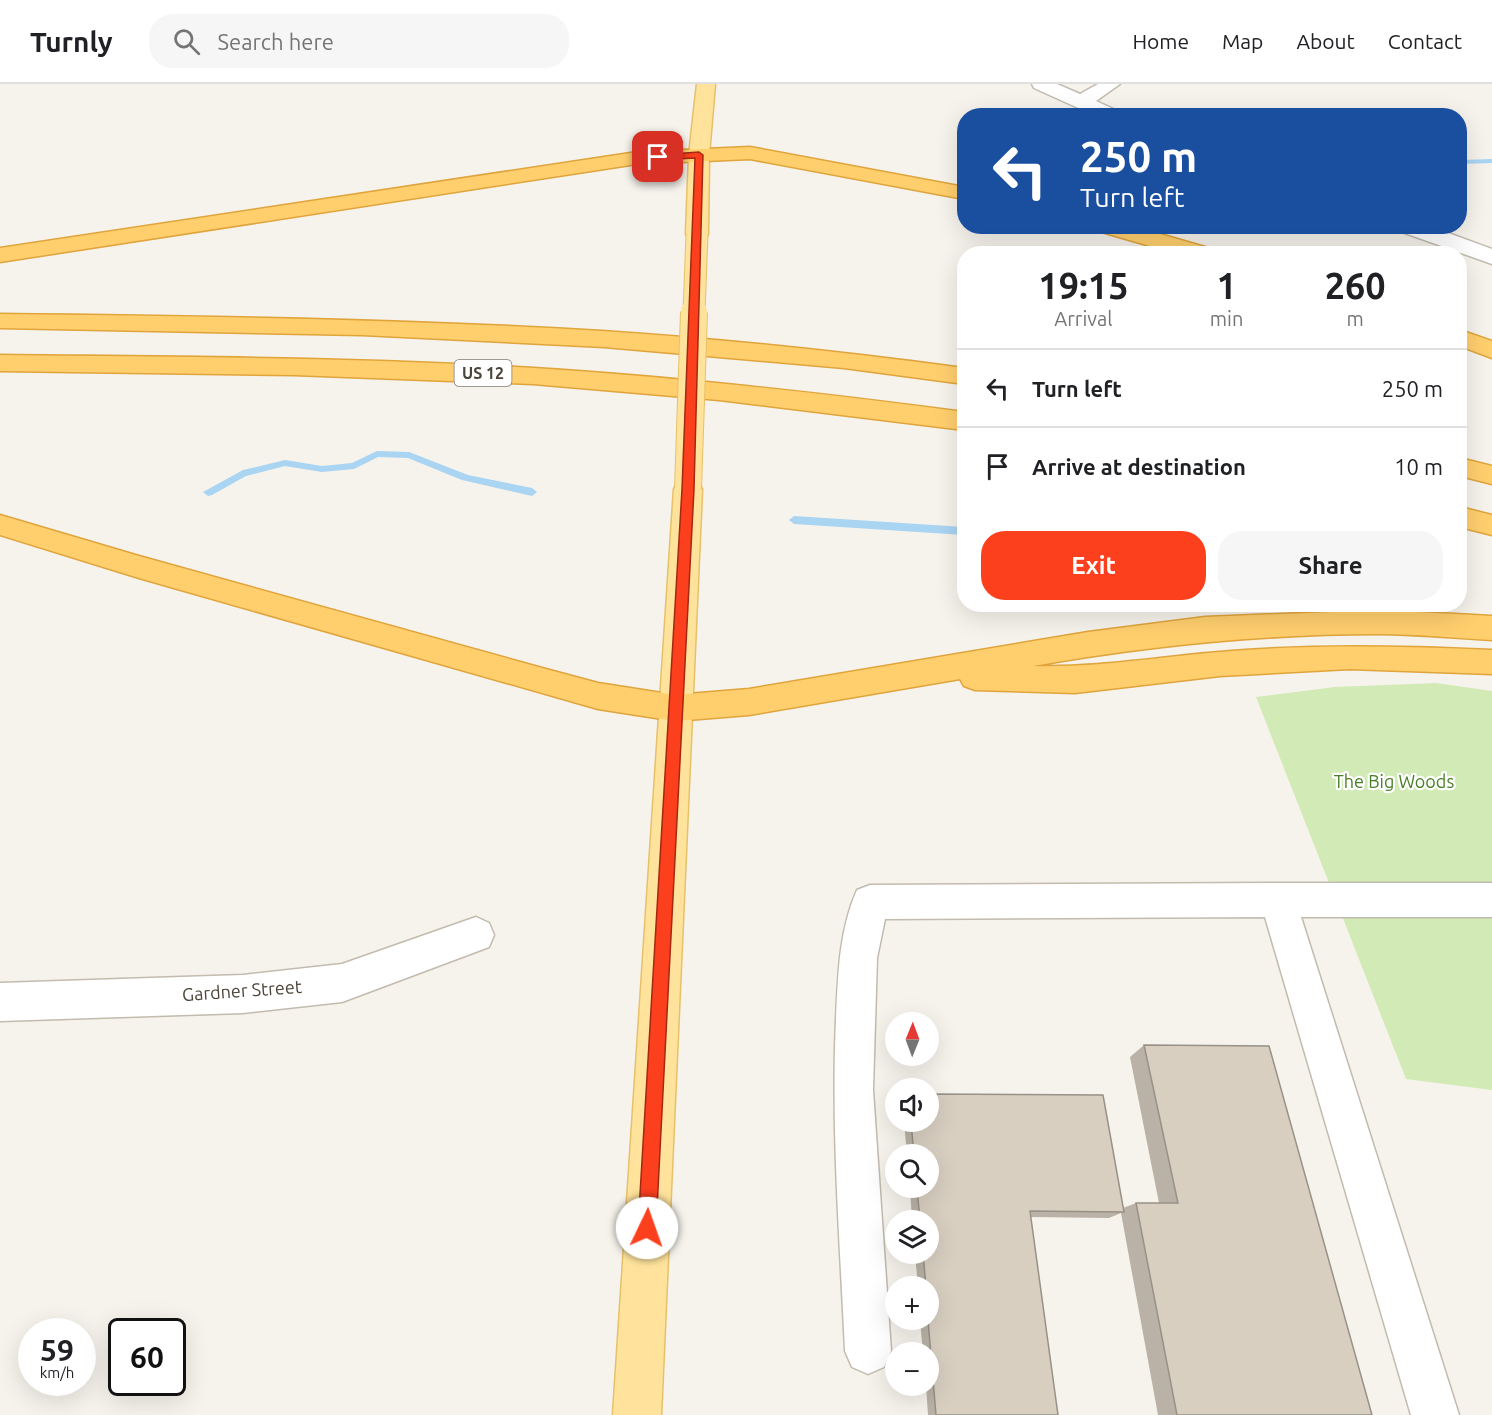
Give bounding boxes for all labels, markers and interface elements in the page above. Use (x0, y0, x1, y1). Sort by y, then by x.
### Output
search box (149, 14, 569, 68)
icon: search (170, 25, 203, 58)
text: Turnly (30, 26, 113, 57)
text: Search here (218, 29, 334, 54)
text: Home (1132, 29, 1189, 53)
text: Map (1222, 29, 1263, 53)
text: About (1296, 29, 1355, 53)
text: Contact (1388, 29, 1462, 53)
pin (632, 131, 683, 182)
icon: left (981, 132, 1059, 210)
text: 250 m (1080, 133, 1197, 180)
icon: arrive (641, 140, 674, 173)
text: Turn left (1080, 182, 1184, 212)
text: 19:15 (1038, 265, 1128, 306)
text: 1 (1216, 265, 1237, 306)
text: 260 (1325, 265, 1386, 306)
text: Arrival (1054, 307, 1113, 330)
text: min (1210, 307, 1243, 330)
text: m (1347, 307, 1364, 330)
road number: US 12 (454, 360, 512, 386)
icon: left (981, 372, 1014, 405)
text: Turn left (1032, 376, 1122, 401)
text: 250 m (1382, 376, 1443, 401)
icon: arrive (981, 450, 1014, 483)
text: Arrive at destination (1032, 454, 1246, 479)
text: 10 m (1394, 454, 1443, 479)
button: Exit (981, 531, 1206, 600)
button: Share (1218, 531, 1443, 600)
park label: The Big Woods (1334, 771, 1454, 791)
street label: Gardner Street (181, 976, 302, 1004)
north arrow (885, 1012, 939, 1066)
map controls (885, 1012, 939, 1396)
button: sound (885, 1078, 939, 1132)
button: search (885, 1144, 939, 1198)
position arrow (615, 1196, 679, 1260)
button: layers (885, 1210, 939, 1264)
button: + (885, 1276, 939, 1330)
speed limit sign: 60 (108, 1318, 186, 1396)
text: 59 (40, 1333, 74, 1367)
button: − (885, 1342, 939, 1396)
text: km/h (40, 1364, 74, 1381)

